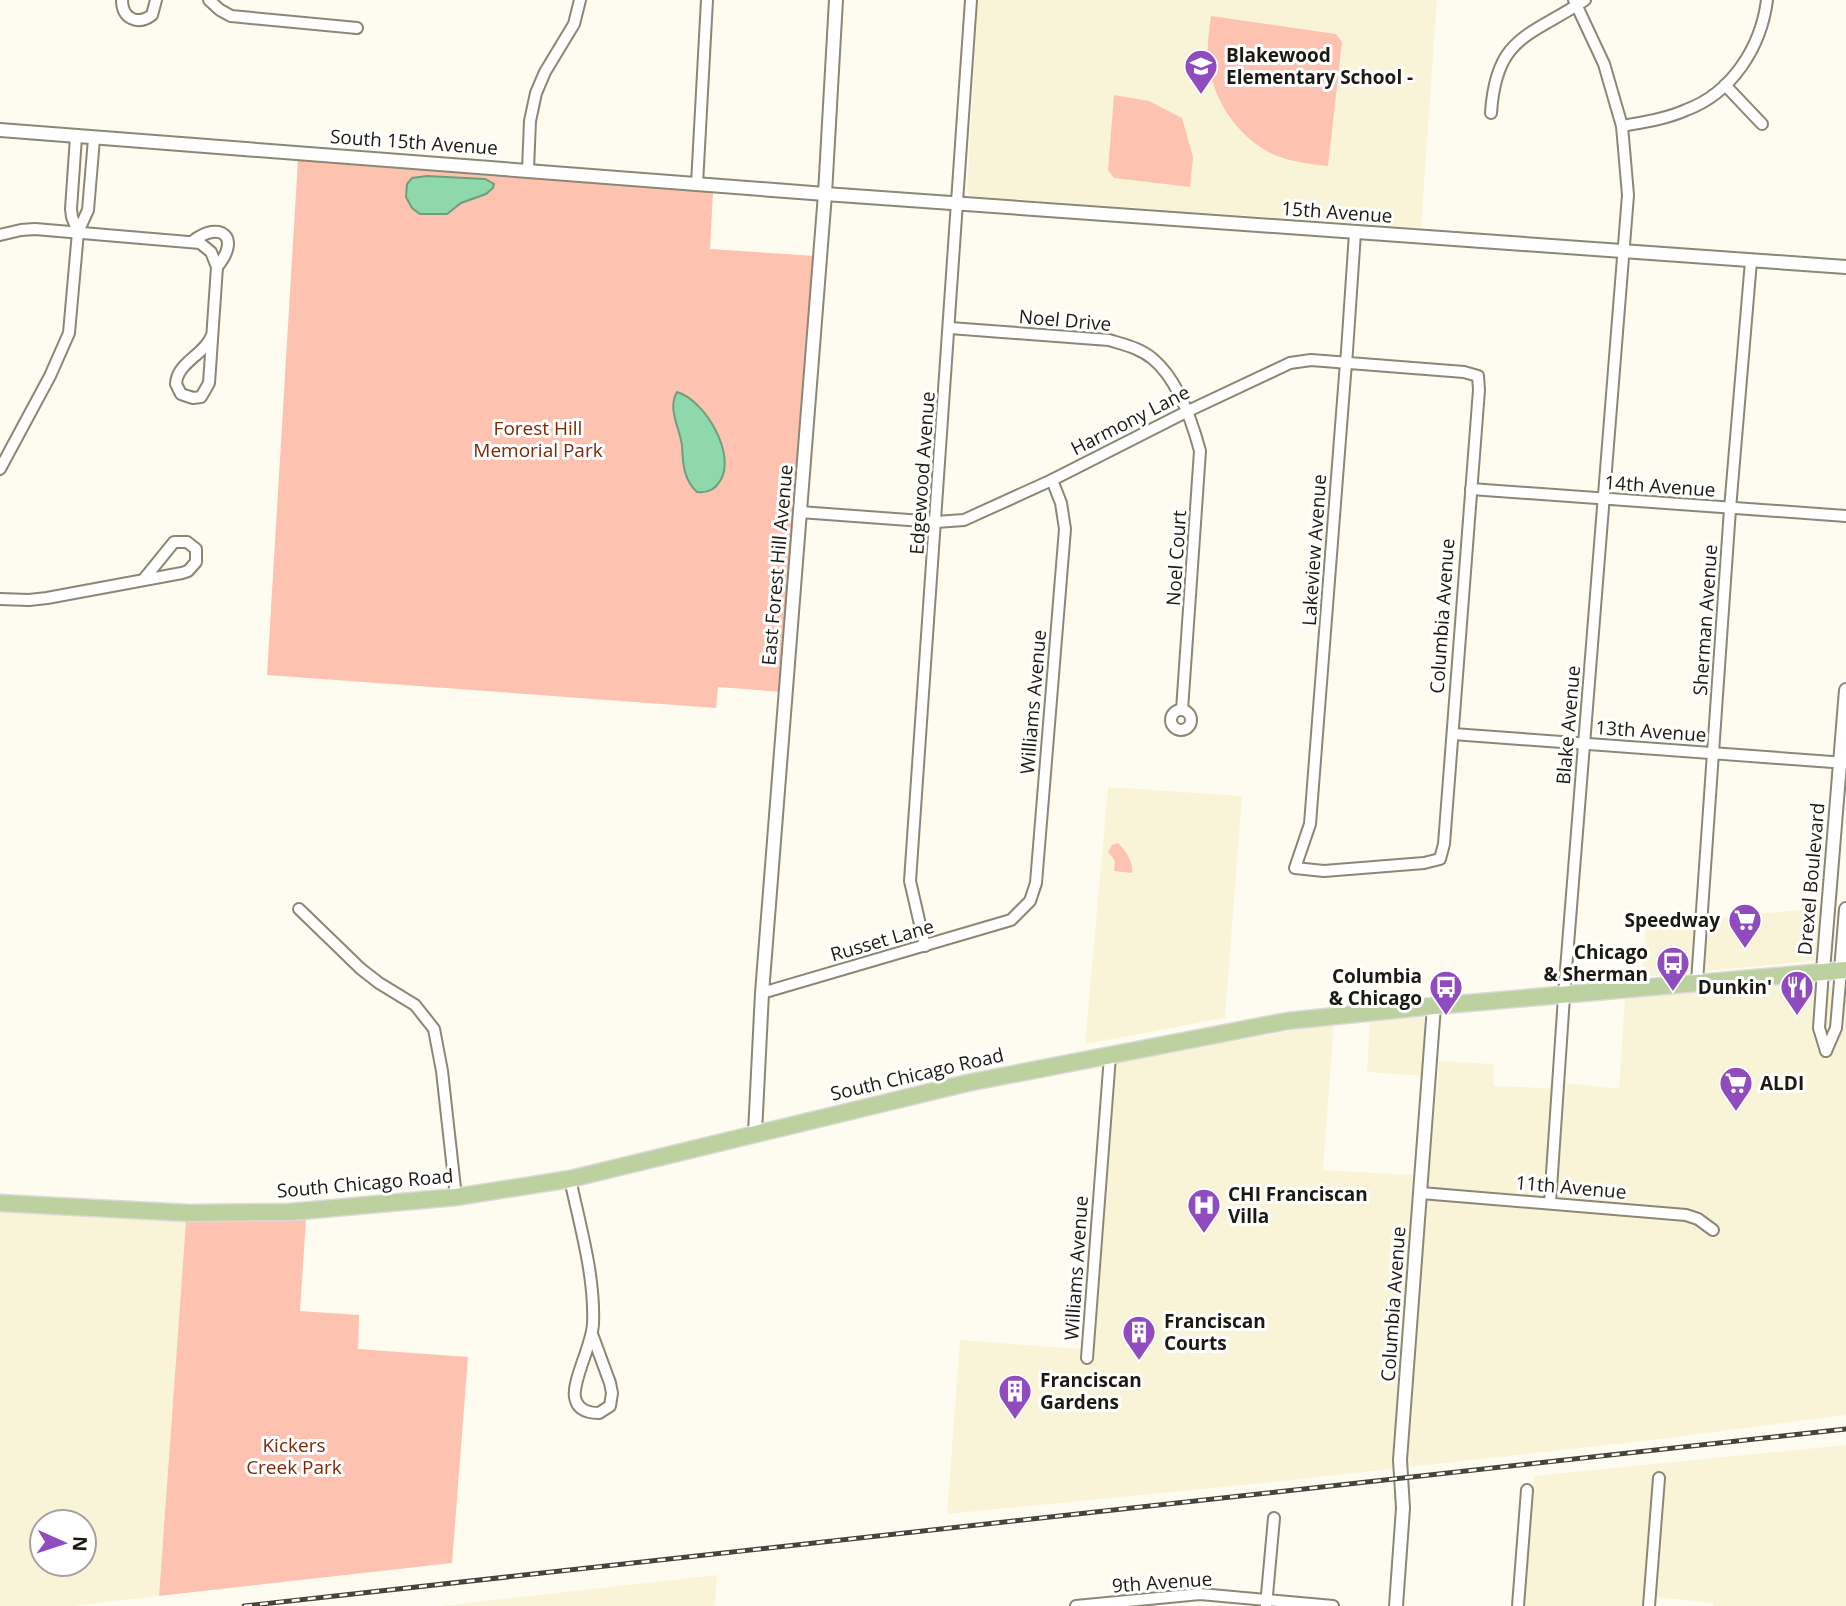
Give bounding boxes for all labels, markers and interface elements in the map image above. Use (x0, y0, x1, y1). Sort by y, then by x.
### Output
place label: Blakewood Elementary School - (1226, 42, 1413, 90)
school or university icon: Blakewood Elementary School - (1182, 47, 1220, 96)
street label: South 15th Avenue (329, 123, 499, 161)
street label: 15th Avenue (1281, 195, 1393, 229)
street label: Noel Drive (1018, 303, 1112, 337)
street label: Harmony Lane (1066, 379, 1194, 461)
street label: Edgewood Avenue (903, 391, 941, 555)
park label: Forest Hill Memorial Park (473, 415, 603, 463)
street label: East Forest Hill Avenue (755, 463, 799, 667)
street label: 14th Avenue (1604, 469, 1716, 503)
street label: Lakeview Avenue (1296, 473, 1332, 627)
street label: Noel Court (1160, 509, 1192, 607)
street label: Columbia Avenue (1424, 538, 1460, 694)
street label: Sherman Avenue (1687, 544, 1723, 696)
street label: Williams Avenue (1014, 629, 1052, 775)
street label: Blake Avenue (1550, 664, 1586, 786)
street label: 13th Avenue (1595, 714, 1707, 748)
street label: Drexel Boulevard (1791, 802, 1831, 956)
supermarket icon: Speedway (1726, 901, 1764, 950)
place label: Speedway (1624, 907, 1720, 933)
street label: Russet Lane (827, 913, 937, 967)
place label: Chicago & Sherman (1543, 939, 1648, 987)
bus stop icon: Chicago & Sherman (1654, 944, 1692, 993)
place label: Columbia & Chicago (1329, 963, 1422, 1011)
bus stop icon: Columbia & Chicago (1427, 968, 1465, 1017)
restaurant icon: Dunkin' (1778, 968, 1816, 1017)
place label: Dunkin' (1698, 974, 1772, 1000)
street label: South Chicago Road (828, 1041, 1006, 1107)
supermarket icon: ALDI (1717, 1064, 1755, 1113)
place label: ALDI (1760, 1070, 1804, 1096)
street label: South Chicago Road (276, 1162, 454, 1204)
street label: 11th Avenue (1514, 1169, 1628, 1205)
place label: CHI Franciscan Villa (1228, 1181, 1368, 1229)
hospital icon: CHI Franciscan Villa (1185, 1186, 1223, 1235)
street label: Williams Avenue (1058, 1195, 1094, 1341)
street label: Columbia Avenue (1375, 1226, 1411, 1382)
place label: Franciscan Courts (1164, 1308, 1266, 1356)
building icon: Franciscan Courts (1120, 1313, 1158, 1362)
place label: Franciscan Gardens (1040, 1367, 1142, 1415)
building icon: Franciscan Gardens (996, 1372, 1034, 1421)
park label: Kickers Creek Park (246, 1432, 342, 1480)
north arrow (28, 1508, 98, 1578)
text: N (67, 1535, 93, 1552)
street label: 9th Avenue (1111, 1566, 1213, 1598)

